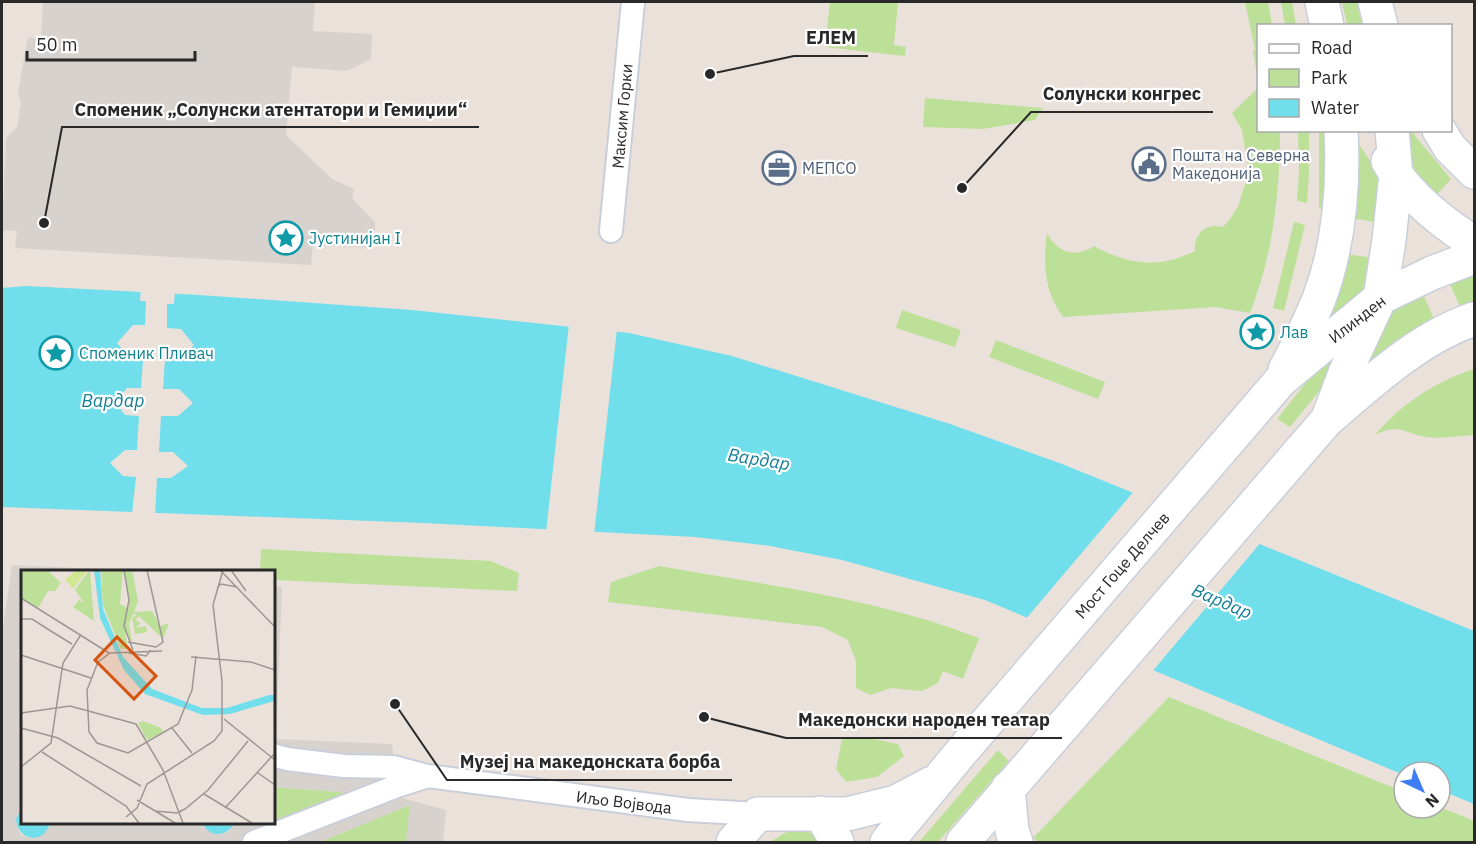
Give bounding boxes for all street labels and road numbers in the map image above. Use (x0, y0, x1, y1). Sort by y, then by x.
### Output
street label: Максим Горки (607, 63, 637, 169)
street label: Илинден (1324, 291, 1390, 347)
street label: Мост Гоце Делчев (1070, 508, 1174, 622)
street label: Иљо Војвода (575, 786, 673, 818)

